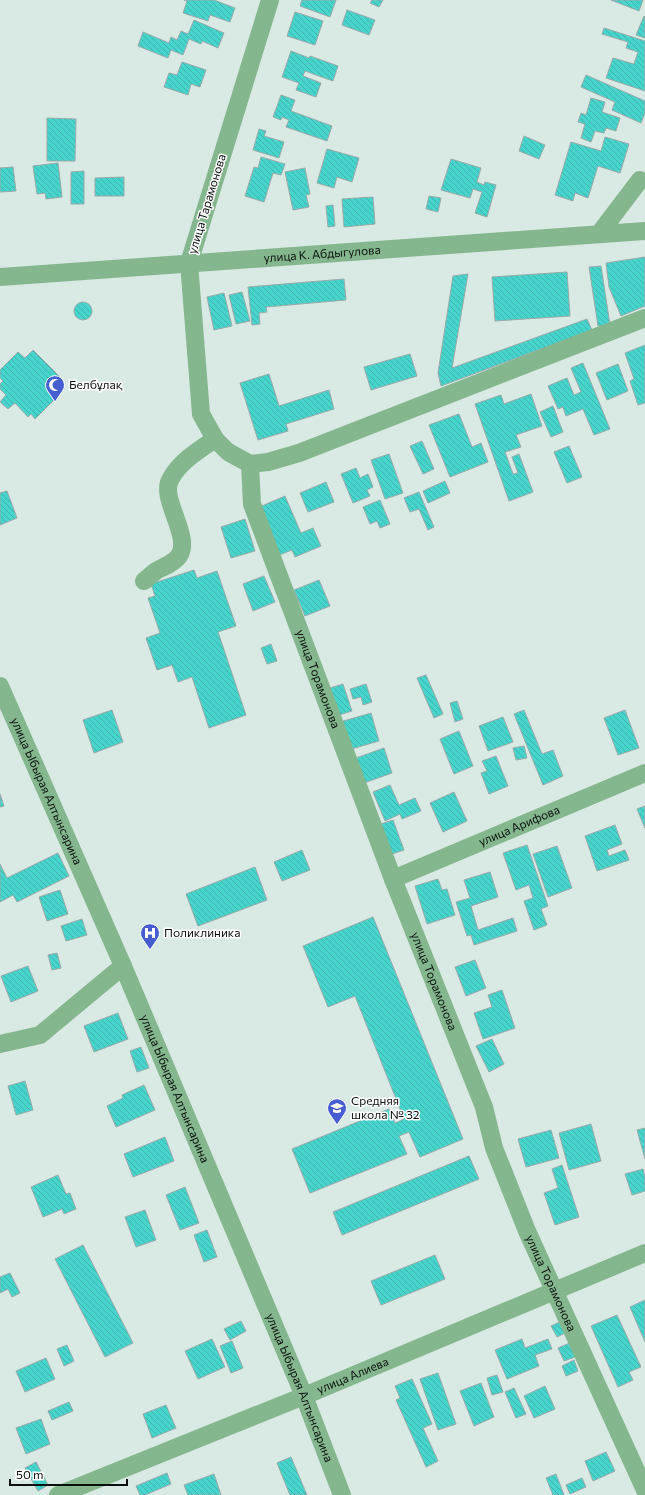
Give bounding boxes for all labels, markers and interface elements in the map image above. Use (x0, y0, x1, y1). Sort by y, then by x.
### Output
street label: улица Тарамонова (184, 152, 228, 255)
street label: улица К. Абдыгулова (263, 242, 381, 264)
mosque icon: Белбұлақ (44, 374, 66, 402)
place label: Белбұлақ (69, 377, 123, 391)
street label: улица Торамонова (294, 627, 344, 730)
street label: улица Ыбырая Алтынсарина (9, 715, 86, 867)
street label: улица Арифова (476, 802, 562, 848)
hospital icon: Поликлиника (139, 922, 161, 950)
place label: Поликлиника (164, 925, 240, 939)
street label: улица Торамонова (409, 930, 461, 1032)
street label: улица Ыбырая Алтынсарина (138, 1012, 213, 1164)
place label: Средняя школа № 32 (351, 1093, 420, 1121)
school or university icon: Средняя школа № 32 (326, 1097, 348, 1125)
street label: улица Торамонова (524, 1232, 580, 1333)
street label: улица Ыбырая Алтынсарина (264, 1311, 337, 1464)
street label: улица Алиева (314, 1353, 390, 1396)
scale bar (10, 1461, 127, 1487)
text: 50 m (16, 1467, 44, 1481)

